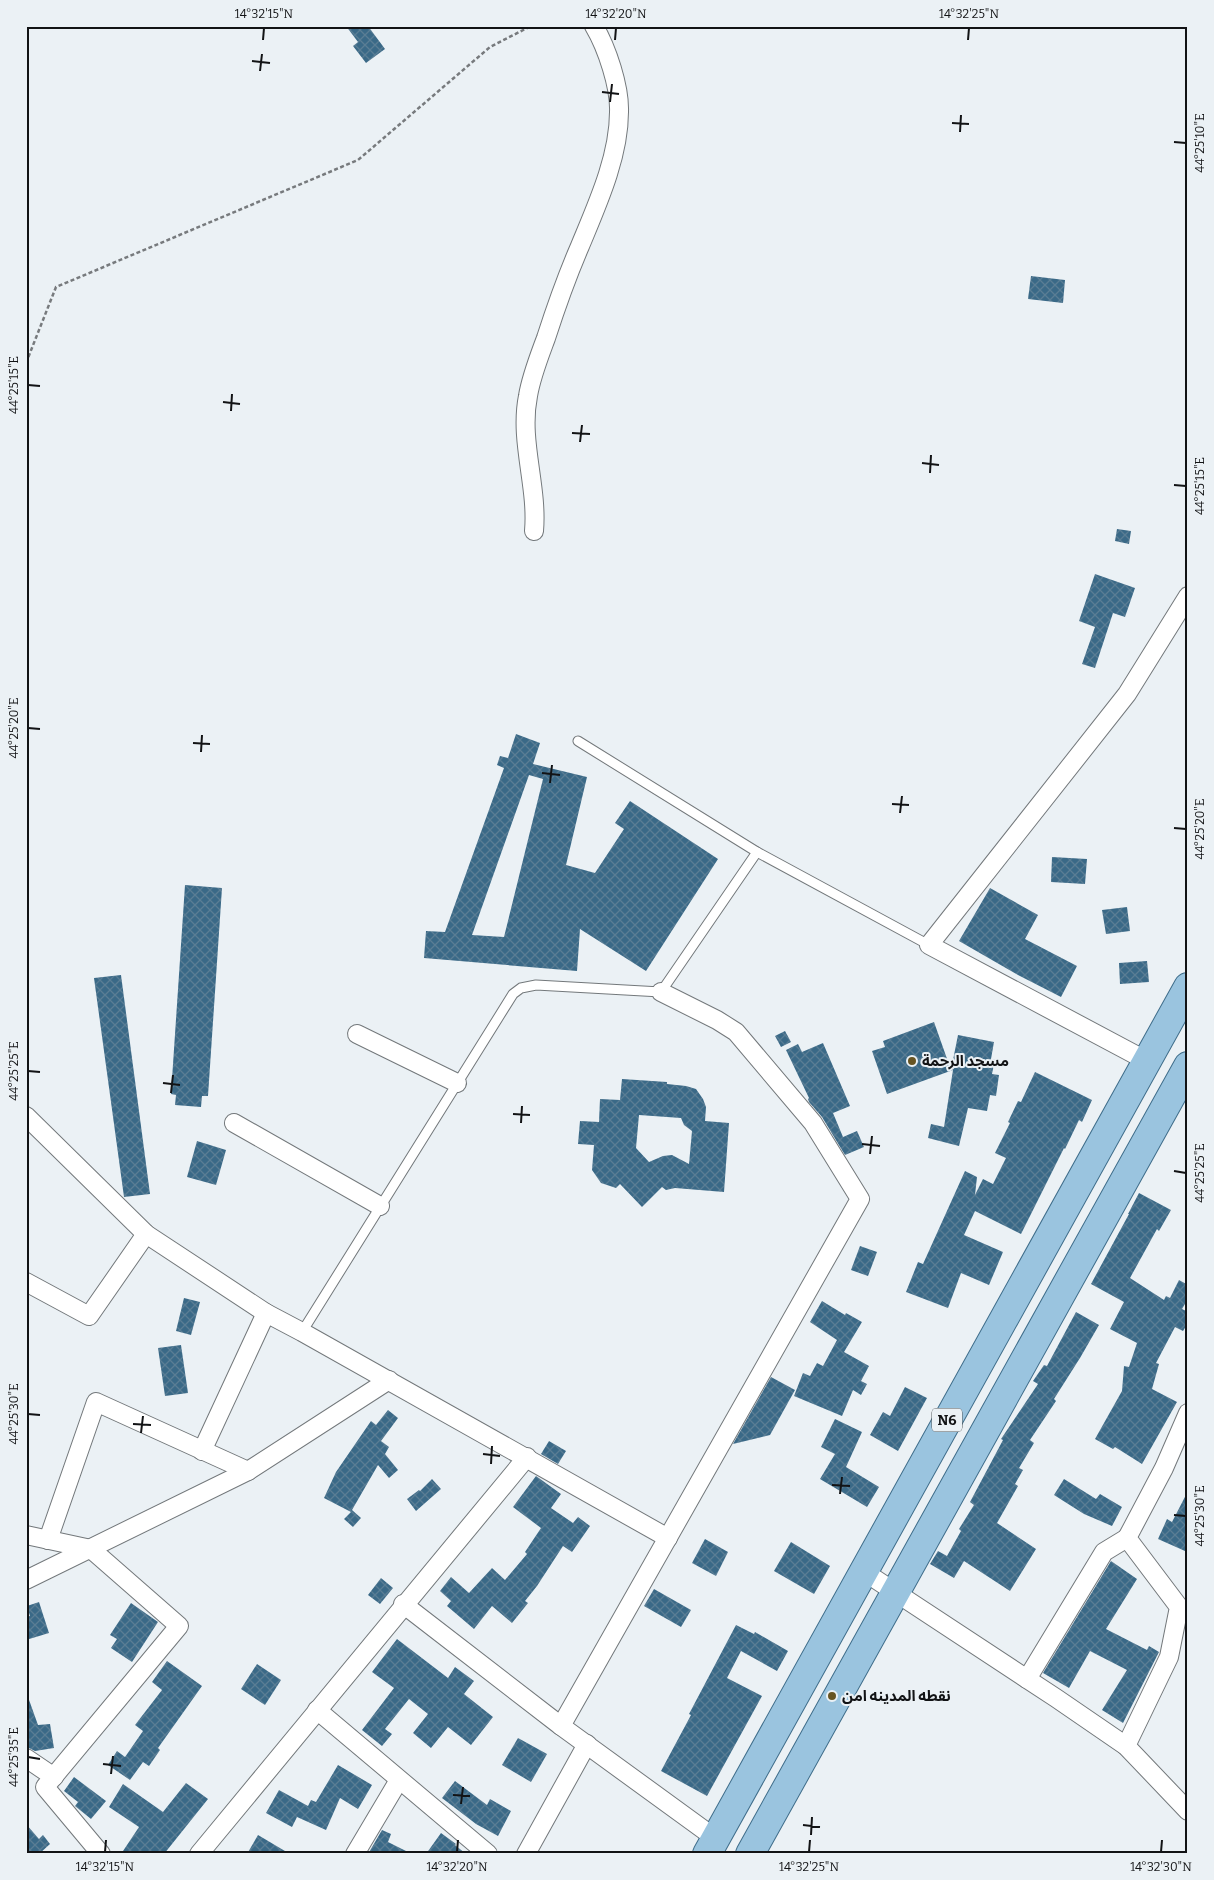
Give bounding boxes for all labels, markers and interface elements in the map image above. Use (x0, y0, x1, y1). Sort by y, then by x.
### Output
text: 14°32'15"N (235, 7, 294, 21)
text: 14°32'20"N (585, 7, 647, 21)
text: 14°32'25"N (939, 7, 999, 21)
text: 44°25'10"E (1193, 113, 1207, 173)
text: 44°25'15"E (7, 356, 21, 414)
text: 44°25'15"E (1193, 457, 1207, 515)
text: 44°25'20"E (7, 698, 21, 758)
text: 44°25'20"E (1193, 799, 1207, 859)
text: 44°25'25"E (7, 1041, 21, 1101)
place label: مسجد الرحمة (922, 1052, 1009, 1070)
marker: مسجد الرحمة (906, 1055, 918, 1067)
text: 44°25'25"E (1193, 1143, 1207, 1203)
text: 44°25'30"E (7, 1383, 21, 1445)
road number: N6 (932, 1408, 962, 1432)
text: 44°25'30"E (1193, 1485, 1207, 1547)
place label: نقطه المدينه امن (842, 1687, 951, 1705)
marker: نقطه المدينه امن (826, 1690, 838, 1702)
text: 44°25'35"E (7, 1727, 21, 1787)
text: 14°32'15"N (76, 1860, 135, 1874)
text: 14°32'20"N (426, 1860, 488, 1874)
text: 14°32'25"N (779, 1860, 839, 1874)
text: 14°32'30"N (1130, 1860, 1192, 1874)

